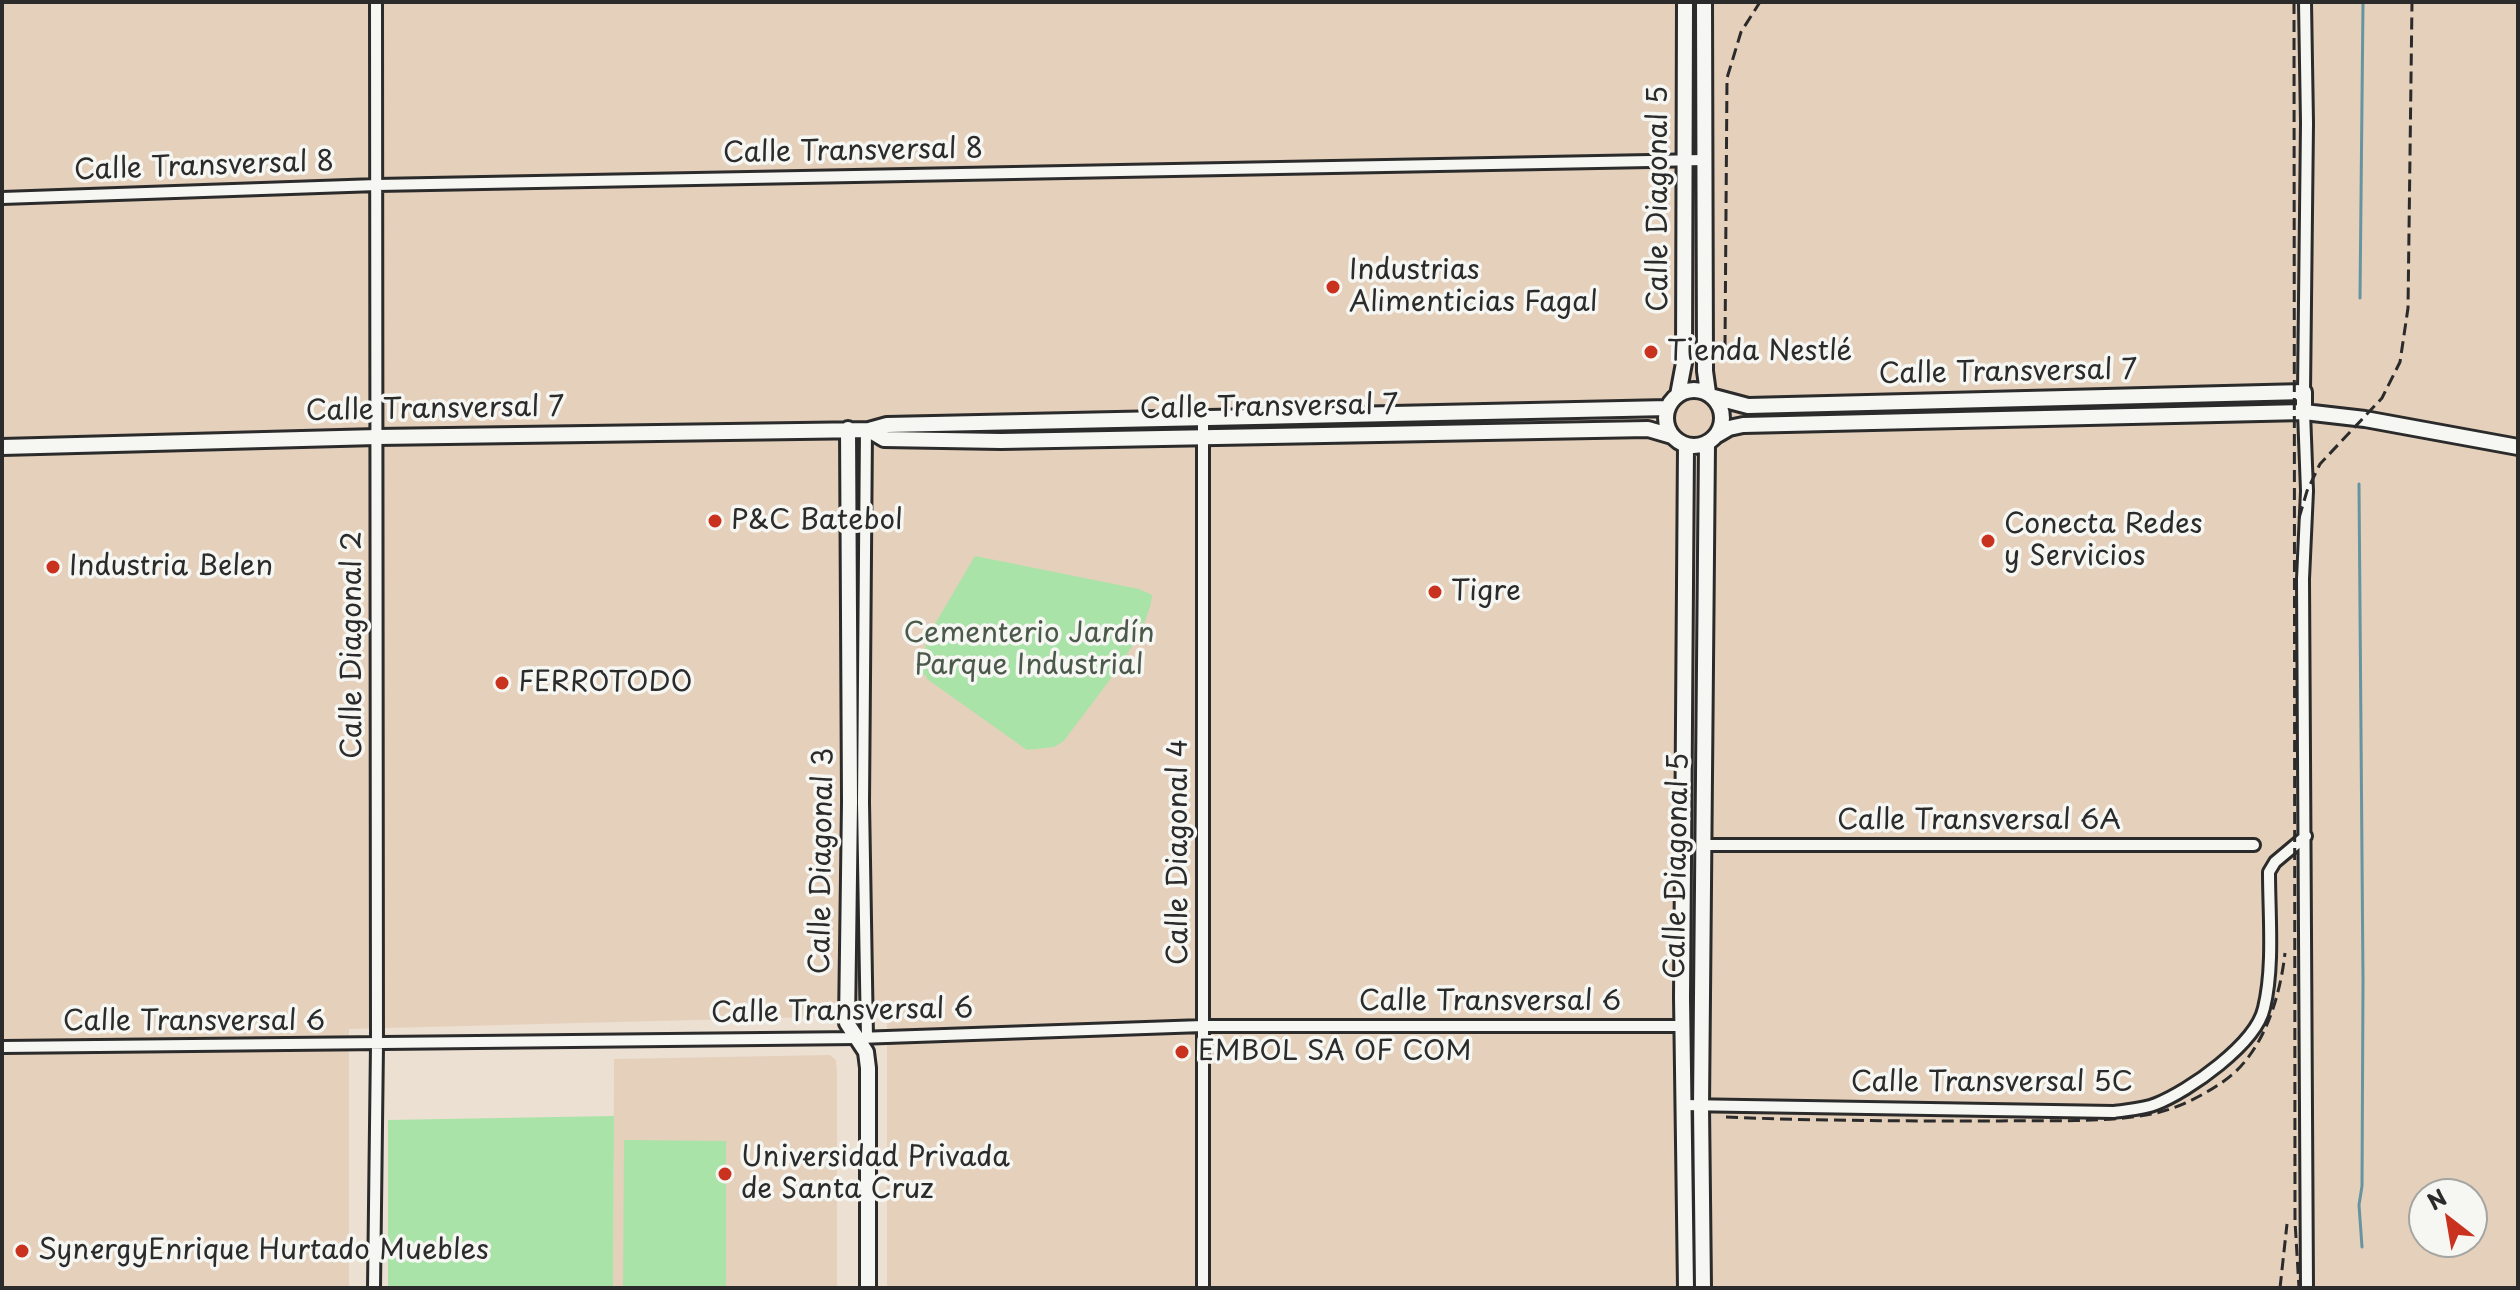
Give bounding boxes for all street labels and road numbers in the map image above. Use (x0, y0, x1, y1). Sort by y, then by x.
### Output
street label: Calle Diagonal 5 (1642, 86, 1676, 312)
street label: Calle Transversal 8 (723, 133, 983, 171)
street label: Calle Transversal 8 (73, 146, 335, 188)
street label: Calle Transversal 7 (1878, 354, 2138, 392)
street label: Calle Transversal 7 (1139, 389, 1399, 427)
street label: Calle Transversal 7 (305, 391, 565, 429)
street label: Calle Diagonal 2 (336, 531, 370, 759)
street label: Calle Diagonal 4 (1162, 739, 1196, 965)
street label: Calle Diagonal 3 (804, 747, 842, 975)
street label: Calle Diagonal 5 (1659, 753, 1697, 979)
street label: Calle Transversal 6A (1837, 804, 2121, 838)
street label: Calle Transversal 6 (1359, 985, 1621, 1019)
street label: Calle Transversal 6 (711, 993, 973, 1031)
street label: Calle Transversal 6 (63, 1005, 325, 1039)
street label: Calle Transversal 5C (1851, 1066, 2133, 1100)

